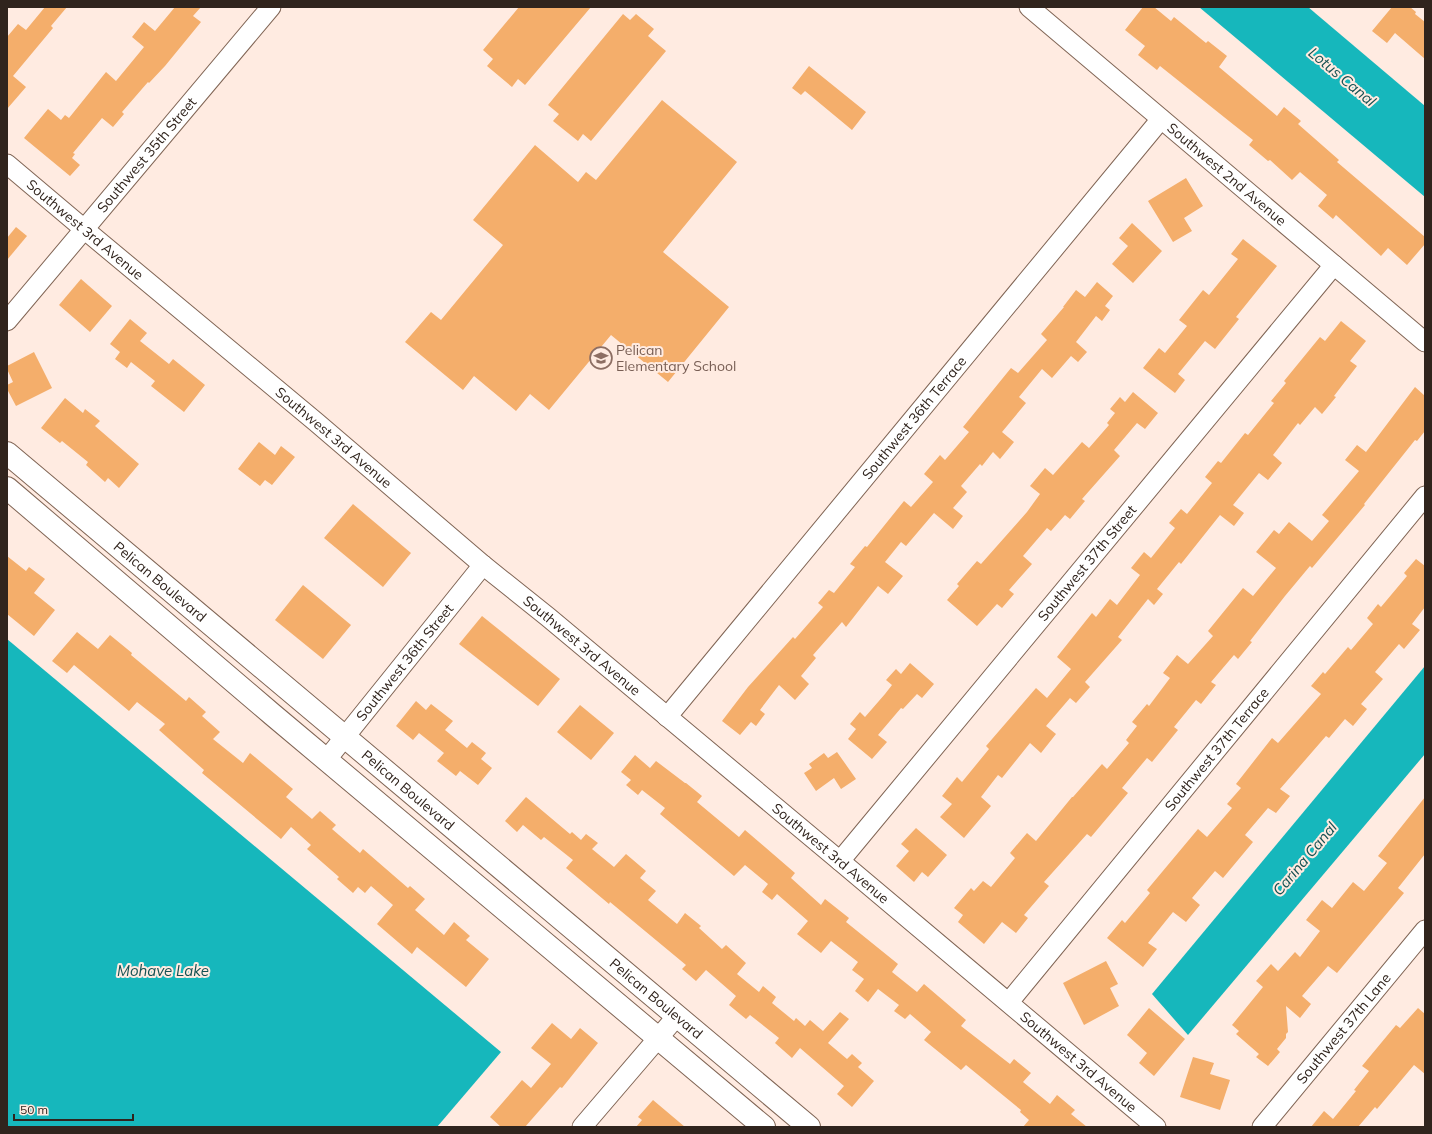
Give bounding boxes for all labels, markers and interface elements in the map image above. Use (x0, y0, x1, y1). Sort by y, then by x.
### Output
water label: Lotus Canal (1305, 43, 1380, 111)
street label: Southwest 35th Street (93, 93, 200, 216)
street label: Southwest 2nd Avenue (1163, 119, 1290, 230)
street label: Southwest 3rd Avenue (23, 175, 147, 284)
place label: Pelican Elementary School (616, 341, 736, 375)
school or university icon: Pelican Elementary School (588, 345, 614, 371)
street label: Southwest 36th Terrace (858, 353, 970, 483)
street label: Southwest 3rd Avenue (272, 383, 396, 492)
street label: Southwest 37th Street (1034, 501, 1140, 625)
street label: Pelican Boulevard (110, 538, 210, 626)
street label: Southwest 3rd Avenue (520, 592, 644, 700)
street label: Southwest 36th Street (352, 600, 457, 725)
street label: Southwest 37th Terrace (1161, 684, 1273, 815)
street label: Pelican Boulevard (358, 746, 458, 834)
street label: Southwest 3rd Avenue (768, 799, 893, 907)
water label: Carina Canal (1268, 818, 1341, 899)
street label: Pelican Boulevard (606, 954, 706, 1043)
water label: Mohave Lake (117, 961, 209, 980)
street label: Southwest 37th Lane (1293, 969, 1395, 1087)
street label: Southwest 3rd Avenue (1016, 1008, 1141, 1116)
scale bar (14, 1096, 133, 1122)
text: 50 m (20, 1102, 48, 1117)

